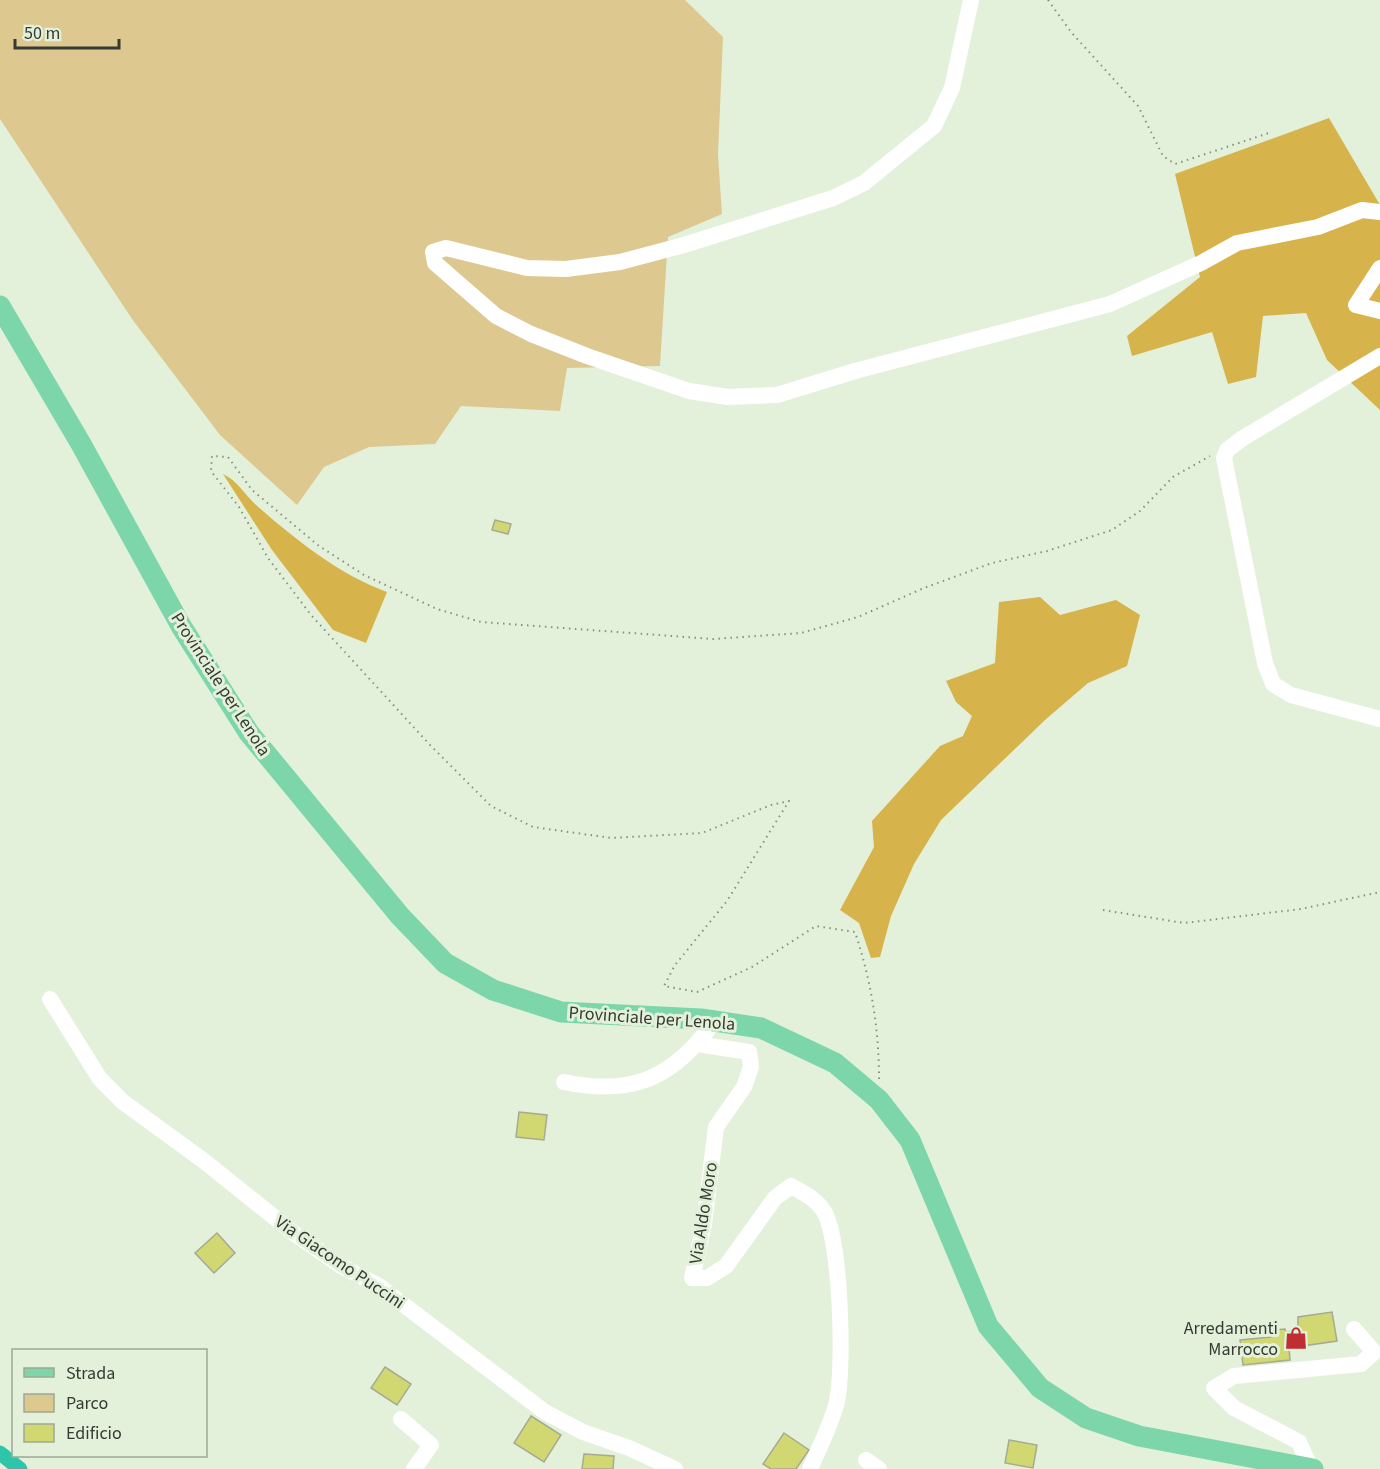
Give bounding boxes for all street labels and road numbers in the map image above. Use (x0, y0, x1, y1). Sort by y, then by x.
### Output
street label: Provinciale per Lenola (165, 607, 277, 761)
street label: Provinciale per Lenola (568, 1000, 736, 1037)
street label: Via Aldo Moro (683, 1160, 724, 1266)
street label: Via Giacomo Puccini (270, 1210, 410, 1315)

